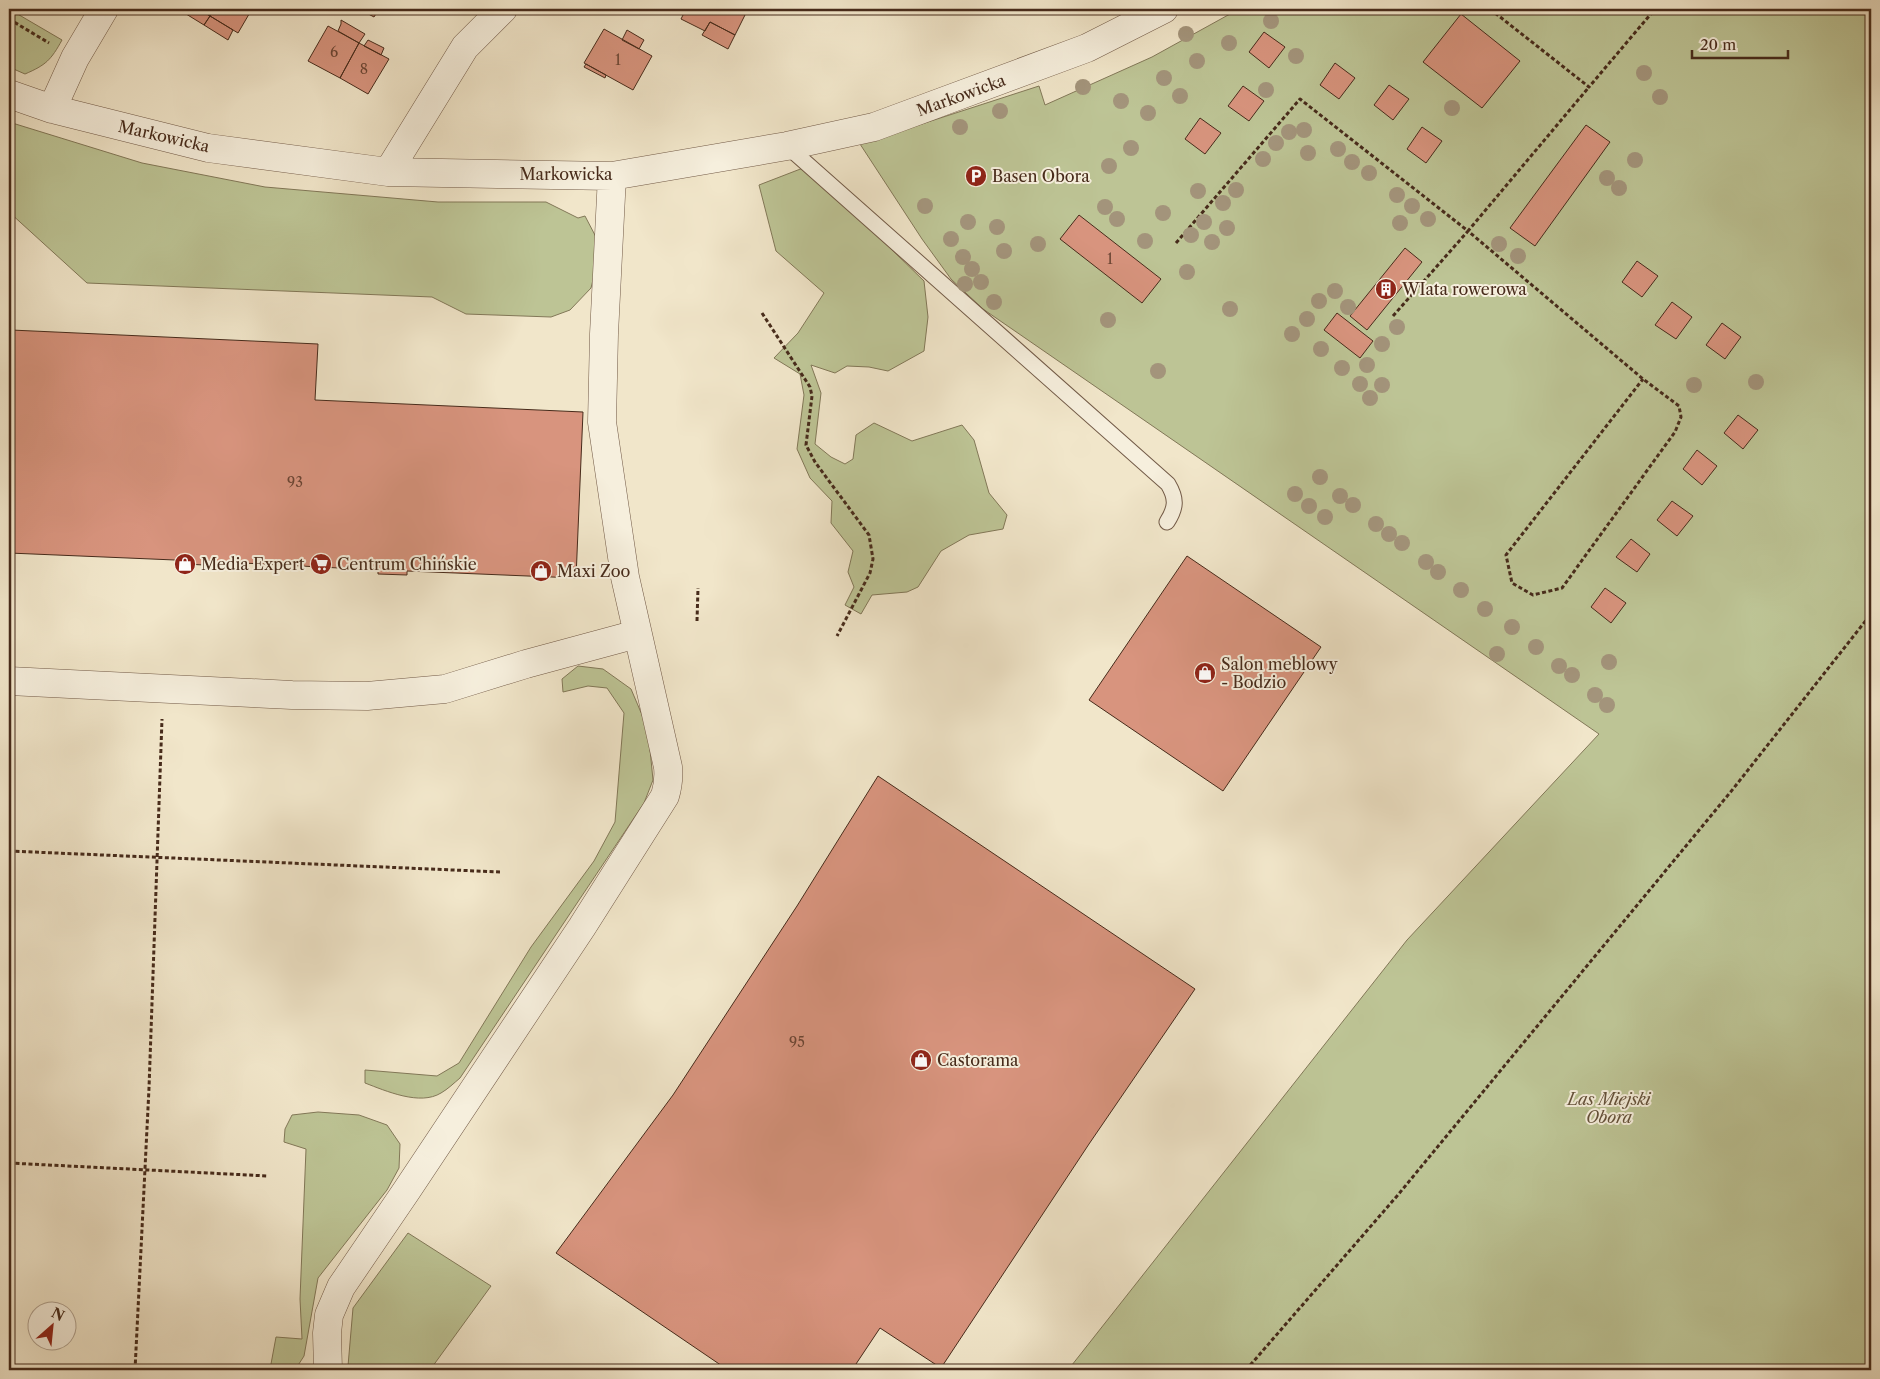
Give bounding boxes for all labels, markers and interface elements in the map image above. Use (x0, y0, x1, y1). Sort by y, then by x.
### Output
scale bar (1692, 28, 1789, 60)
text: 20 m (1700, 35, 1736, 54)
house number: 6 (330, 43, 338, 61)
house number: 1 (615, 51, 621, 69)
house number: 8 (360, 60, 368, 78)
street label: Markowicka (914, 69, 1009, 120)
street label: Markowicka (116, 116, 212, 156)
street label: Markowicka (519, 164, 613, 184)
parking icon: Basen Obora (964, 164, 988, 188)
place label: Basen Obora (992, 166, 1090, 186)
house number: 1 (1107, 250, 1113, 268)
building icon: WIata rowerowa (1374, 277, 1398, 301)
place label: WIata rowerowa (1401, 279, 1527, 299)
house number: 93 (287, 473, 303, 491)
shop icon: Media Expert (173, 552, 197, 576)
supermarket icon: Centrum Chińskie (309, 552, 333, 576)
place label: Media Expert (201, 554, 305, 574)
place label: Centrum Chińskie (337, 554, 477, 574)
shop icon: Maxi Zoo (529, 559, 553, 583)
place label: Maxi Zoo (557, 561, 631, 581)
place label: Salon meblowy - Bodzio (1221, 654, 1339, 692)
shop icon: Salon meblowy - Bodzio (1193, 661, 1217, 685)
house number: 95 (789, 1033, 805, 1051)
shop icon: Castorama (909, 1048, 933, 1072)
place label: Castorama (937, 1050, 1019, 1070)
park label: Las Miejski Obora (1565, 1089, 1652, 1127)
north arrow (28, 1302, 78, 1352)
text: N (48, 1304, 67, 1325)

